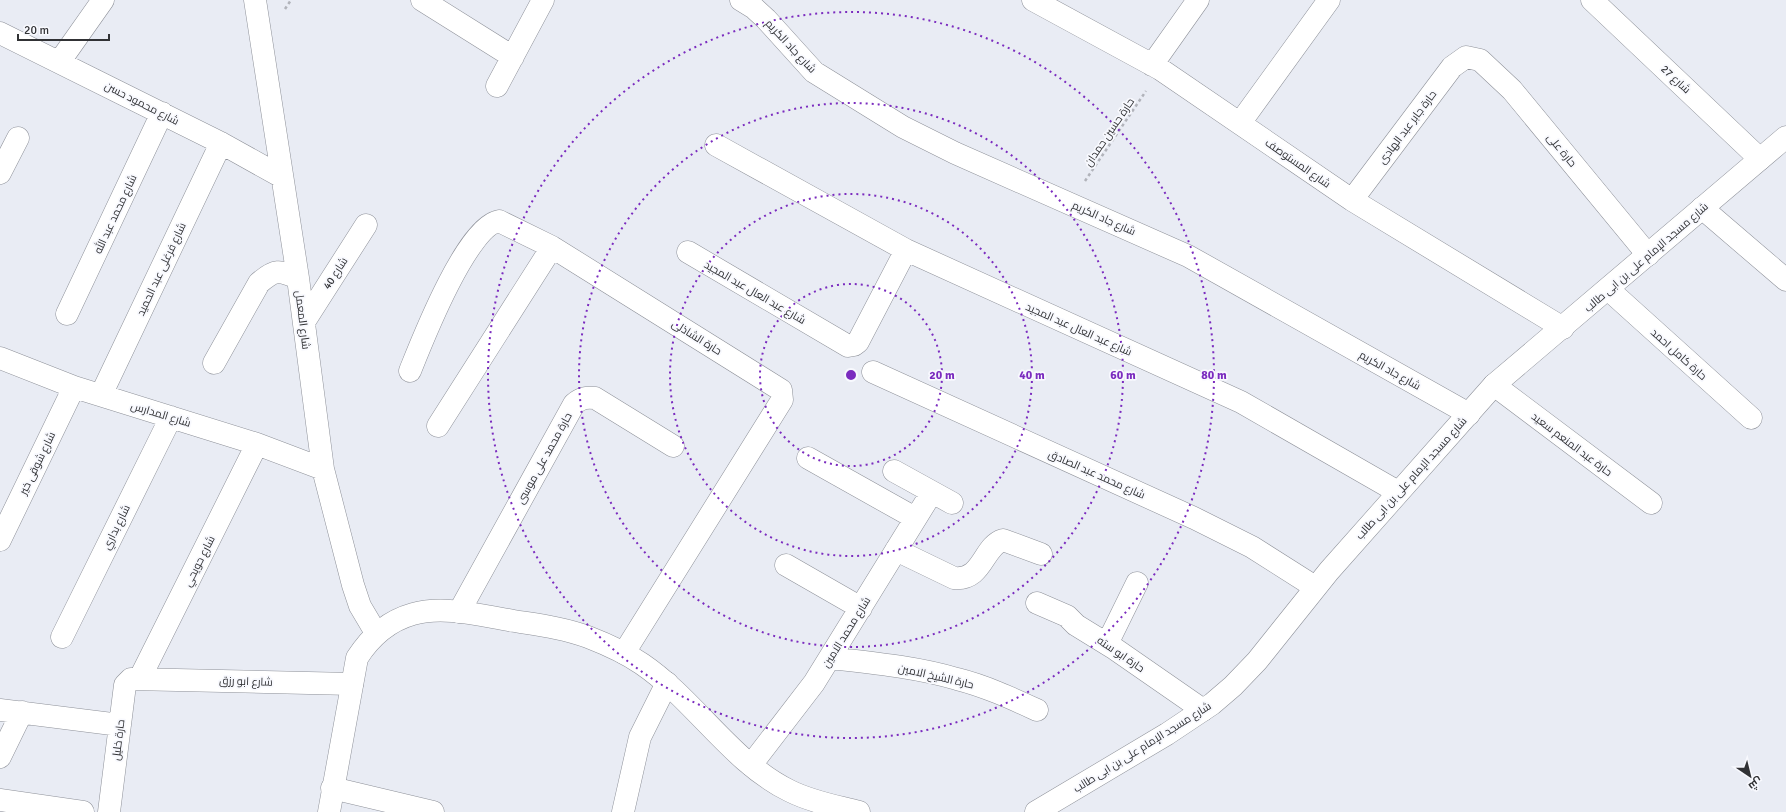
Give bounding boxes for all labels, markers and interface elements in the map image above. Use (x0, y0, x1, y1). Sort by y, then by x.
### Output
scale bar (18, 16, 109, 42)
street label: شارع جاد الكريم (762, 17, 819, 76)
text: 20 m (24, 23, 49, 38)
street label: شارع 27 (1658, 62, 1693, 97)
street label: شارع محمود حسن (102, 79, 181, 129)
street label: حارة جابر عبد الهادى (1375, 88, 1439, 167)
street label: حارة حسين حمدان (1082, 96, 1137, 169)
street label: حارة على (1544, 131, 1579, 170)
street label: شارع المستوصف (1262, 136, 1333, 192)
street label: شارع محمد عبد الله (90, 172, 140, 256)
street label: شارع جاد الكريم (1069, 199, 1138, 239)
street label: شارع مسجد الإمام على بن ابى طالب (1582, 200, 1712, 315)
street label: شارع فرغلى عبد الحميد (134, 221, 190, 318)
street label: شارع 40 (320, 255, 351, 292)
street label: شارع عبد العال عبد المجيد (701, 258, 808, 328)
street label: شارع المعمل (291, 290, 313, 350)
street label: شارع عبد العال عبد المجيد (1023, 300, 1134, 360)
street label: حارة الشاذلى (669, 317, 724, 358)
street label: حارة كامل احمد (1648, 326, 1709, 383)
street label: شارع جاد الكريم (1356, 348, 1423, 394)
centre of rings (844, 368, 858, 382)
text: 20 m (929, 368, 955, 383)
text: 40 m (1019, 368, 1045, 383)
text: 60 m (1110, 368, 1136, 383)
text: 80 m (1201, 368, 1227, 383)
street label: شارع المدارس (129, 399, 192, 431)
street label: حارة محمد على موسى (514, 410, 575, 506)
street label: حارة عبد المنعم سعيد (1528, 410, 1615, 480)
street label: شارع مسجد الإمام على بن ابى طالب (1353, 415, 1470, 543)
street label: شارع شوقى خير (16, 430, 59, 498)
street label: شارع محمد عبد الصادق (1046, 447, 1147, 503)
street label: شارع بداري (100, 503, 135, 553)
street label: شارع حويحي (181, 534, 220, 590)
street label: شارع محمد الامين (819, 594, 874, 671)
street label: حارة ابو سته (1095, 634, 1147, 675)
street label: حارة الشيخ الامين (897, 661, 975, 692)
street label: شارع ابو رزق (219, 674, 273, 690)
street label: شارع مسجد الإمام على بن ابى طالب (1071, 700, 1214, 796)
street label: حارة خليل (110, 719, 127, 761)
north arrow (1730, 756, 1770, 796)
text: ش (1746, 774, 1765, 793)

